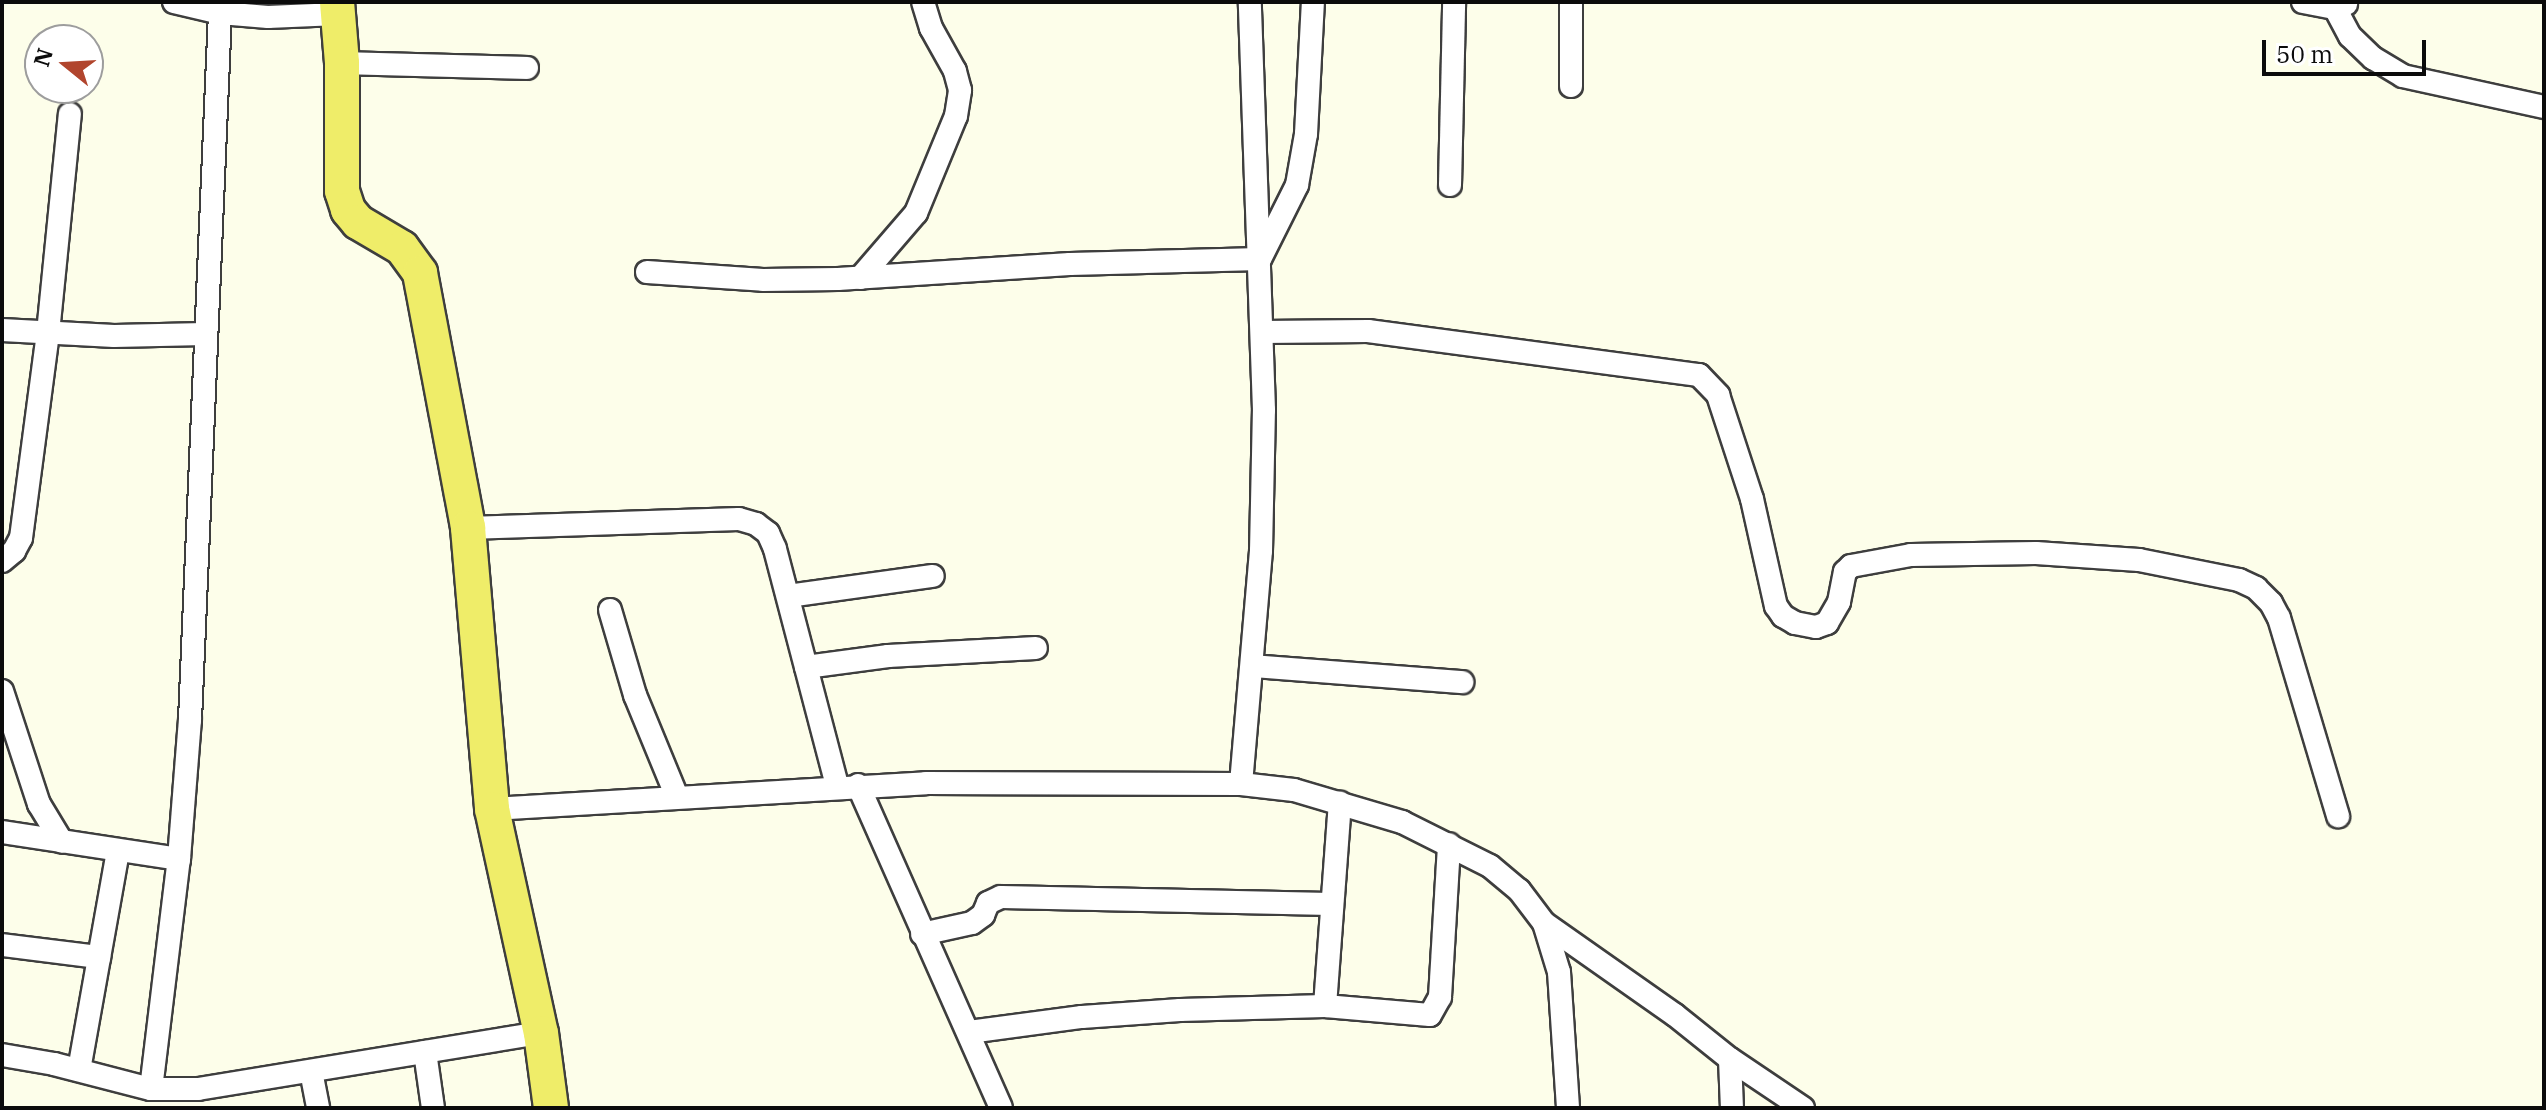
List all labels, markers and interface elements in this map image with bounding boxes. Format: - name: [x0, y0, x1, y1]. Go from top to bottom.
- north arrow: [24, 24, 104, 104]
- scale bar: [2266, 24, 2430, 74]
- text: 50 m: [2276, 38, 2333, 70]
- text: N: [26, 44, 59, 70]

